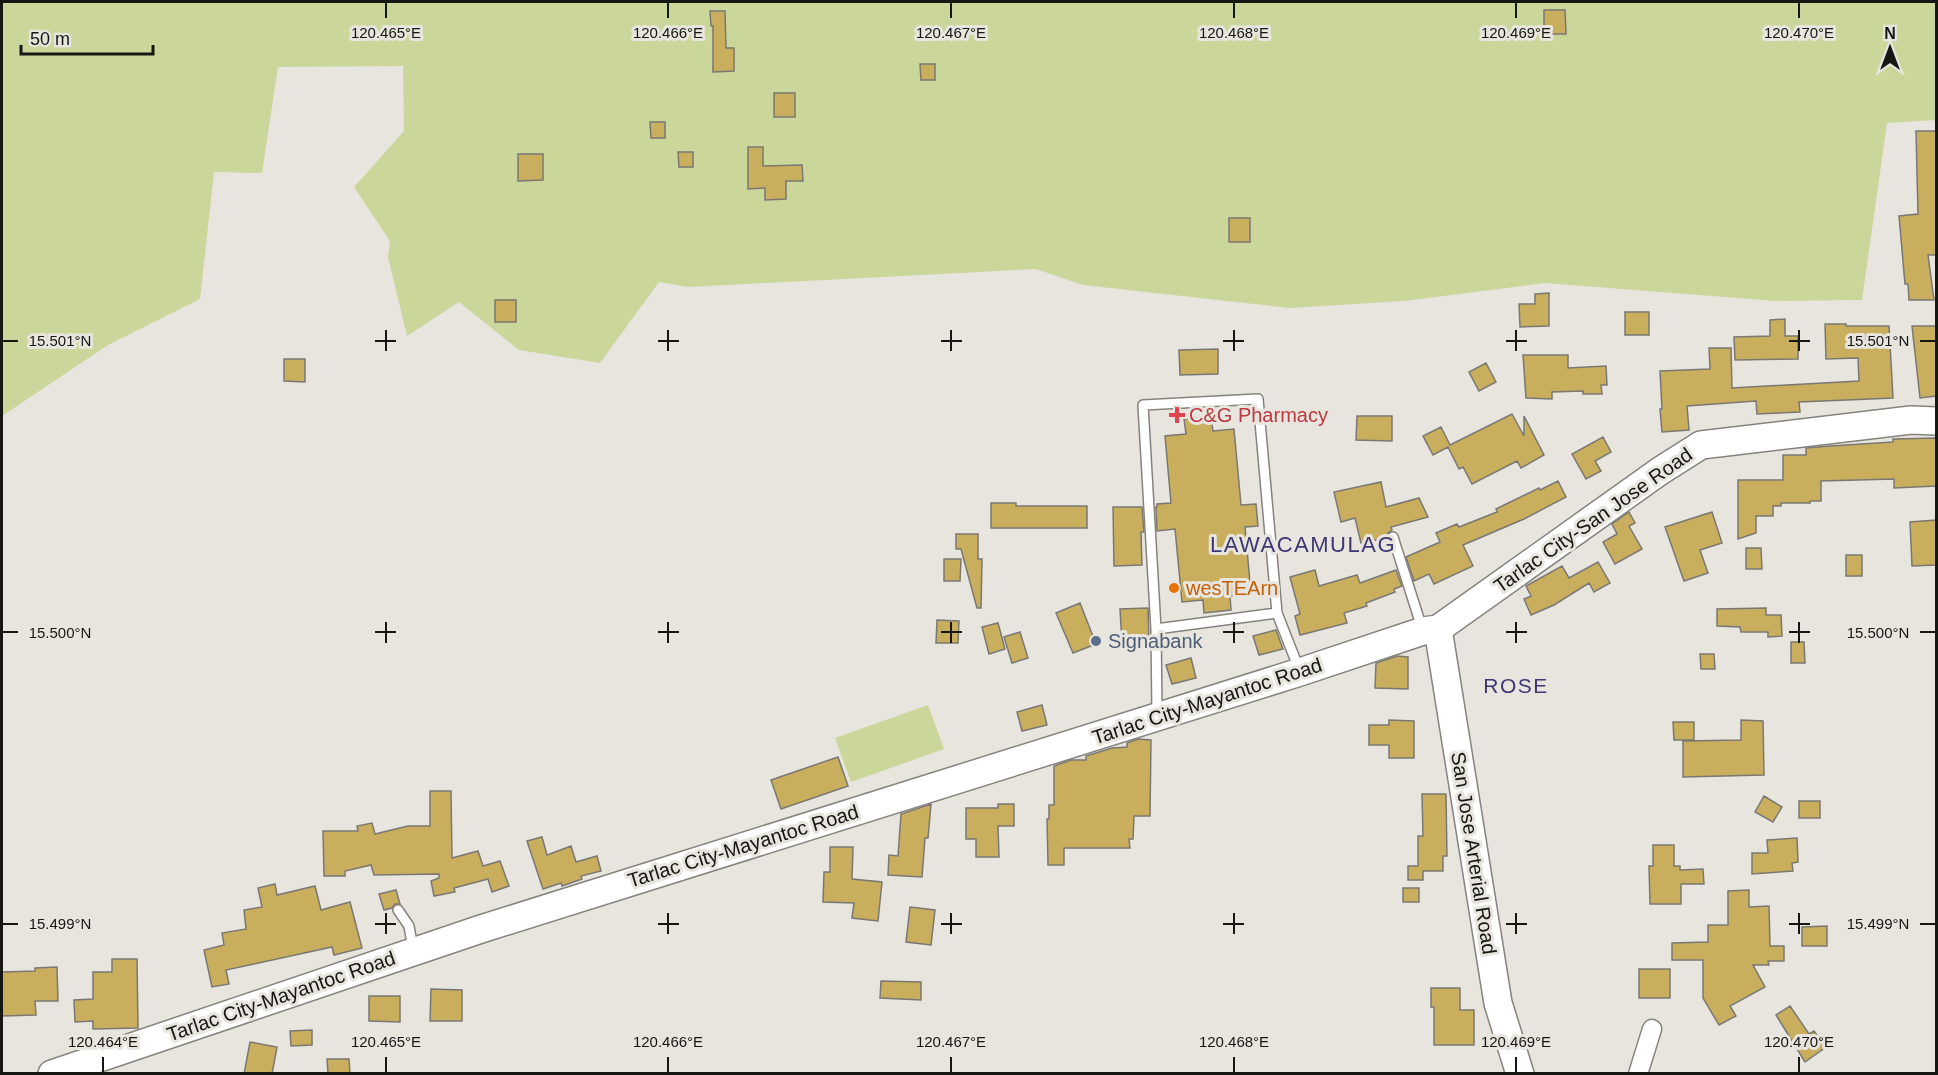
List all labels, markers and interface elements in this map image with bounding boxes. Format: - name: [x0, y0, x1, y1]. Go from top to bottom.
- scale bar: [21, 18, 153, 56]
- north arrow: [1860, 18, 1920, 78]
- text: 120.465°E: [351, 24, 421, 41]
- text: 120.466°E: [633, 24, 703, 41]
- text: 120.467°E: [916, 24, 986, 41]
- text: 120.468°E: [1199, 24, 1269, 41]
- text: 120.469°E: [1481, 24, 1551, 41]
- text: 120.470°E: [1764, 24, 1834, 41]
- text: N: [1884, 25, 1896, 42]
- text: 50 m: [30, 29, 70, 49]
- text: 15.501°N: [29, 332, 91, 349]
- text: 15.501°N: [1847, 332, 1909, 349]
- place label: C&G Pharmacy: [1189, 404, 1328, 426]
- marker: C&G Pharmacy: [1170, 408, 1184, 422]
- street label: Tarlac City-San Jose Road: [1490, 443, 1696, 597]
- district label: LAWACAMULAG: [1210, 532, 1396, 557]
- place label: wesTEArn: [1185, 577, 1278, 599]
- marker: wesTEArn: [1167, 581, 1181, 595]
- text: 15.500°N: [29, 624, 91, 641]
- text: 15.500°N: [1847, 624, 1909, 641]
- place label: Signabank: [1108, 630, 1204, 652]
- marker: Signabank: [1089, 634, 1103, 648]
- street label: Tarlac City-Mayantoc Road: [1089, 653, 1325, 749]
- district label: ROSE: [1483, 674, 1549, 697]
- street label: San Jose Arterial Road: [1447, 750, 1501, 956]
- street label: Tarlac City-Mayantoc Road: [625, 800, 861, 892]
- text: 15.499°N: [29, 915, 91, 932]
- text: 15.499°N: [1847, 915, 1909, 932]
- street label: Tarlac City-Mayantoc Road: [164, 947, 398, 1045]
- text: 120.464°E: [68, 1033, 138, 1050]
- text: 120.465°E: [351, 1033, 421, 1050]
- text: 120.466°E: [633, 1033, 703, 1050]
- text: 120.467°E: [916, 1033, 986, 1050]
- text: 120.468°E: [1199, 1033, 1269, 1050]
- text: 120.469°E: [1481, 1033, 1551, 1050]
- text: 120.470°E: [1764, 1033, 1834, 1050]

